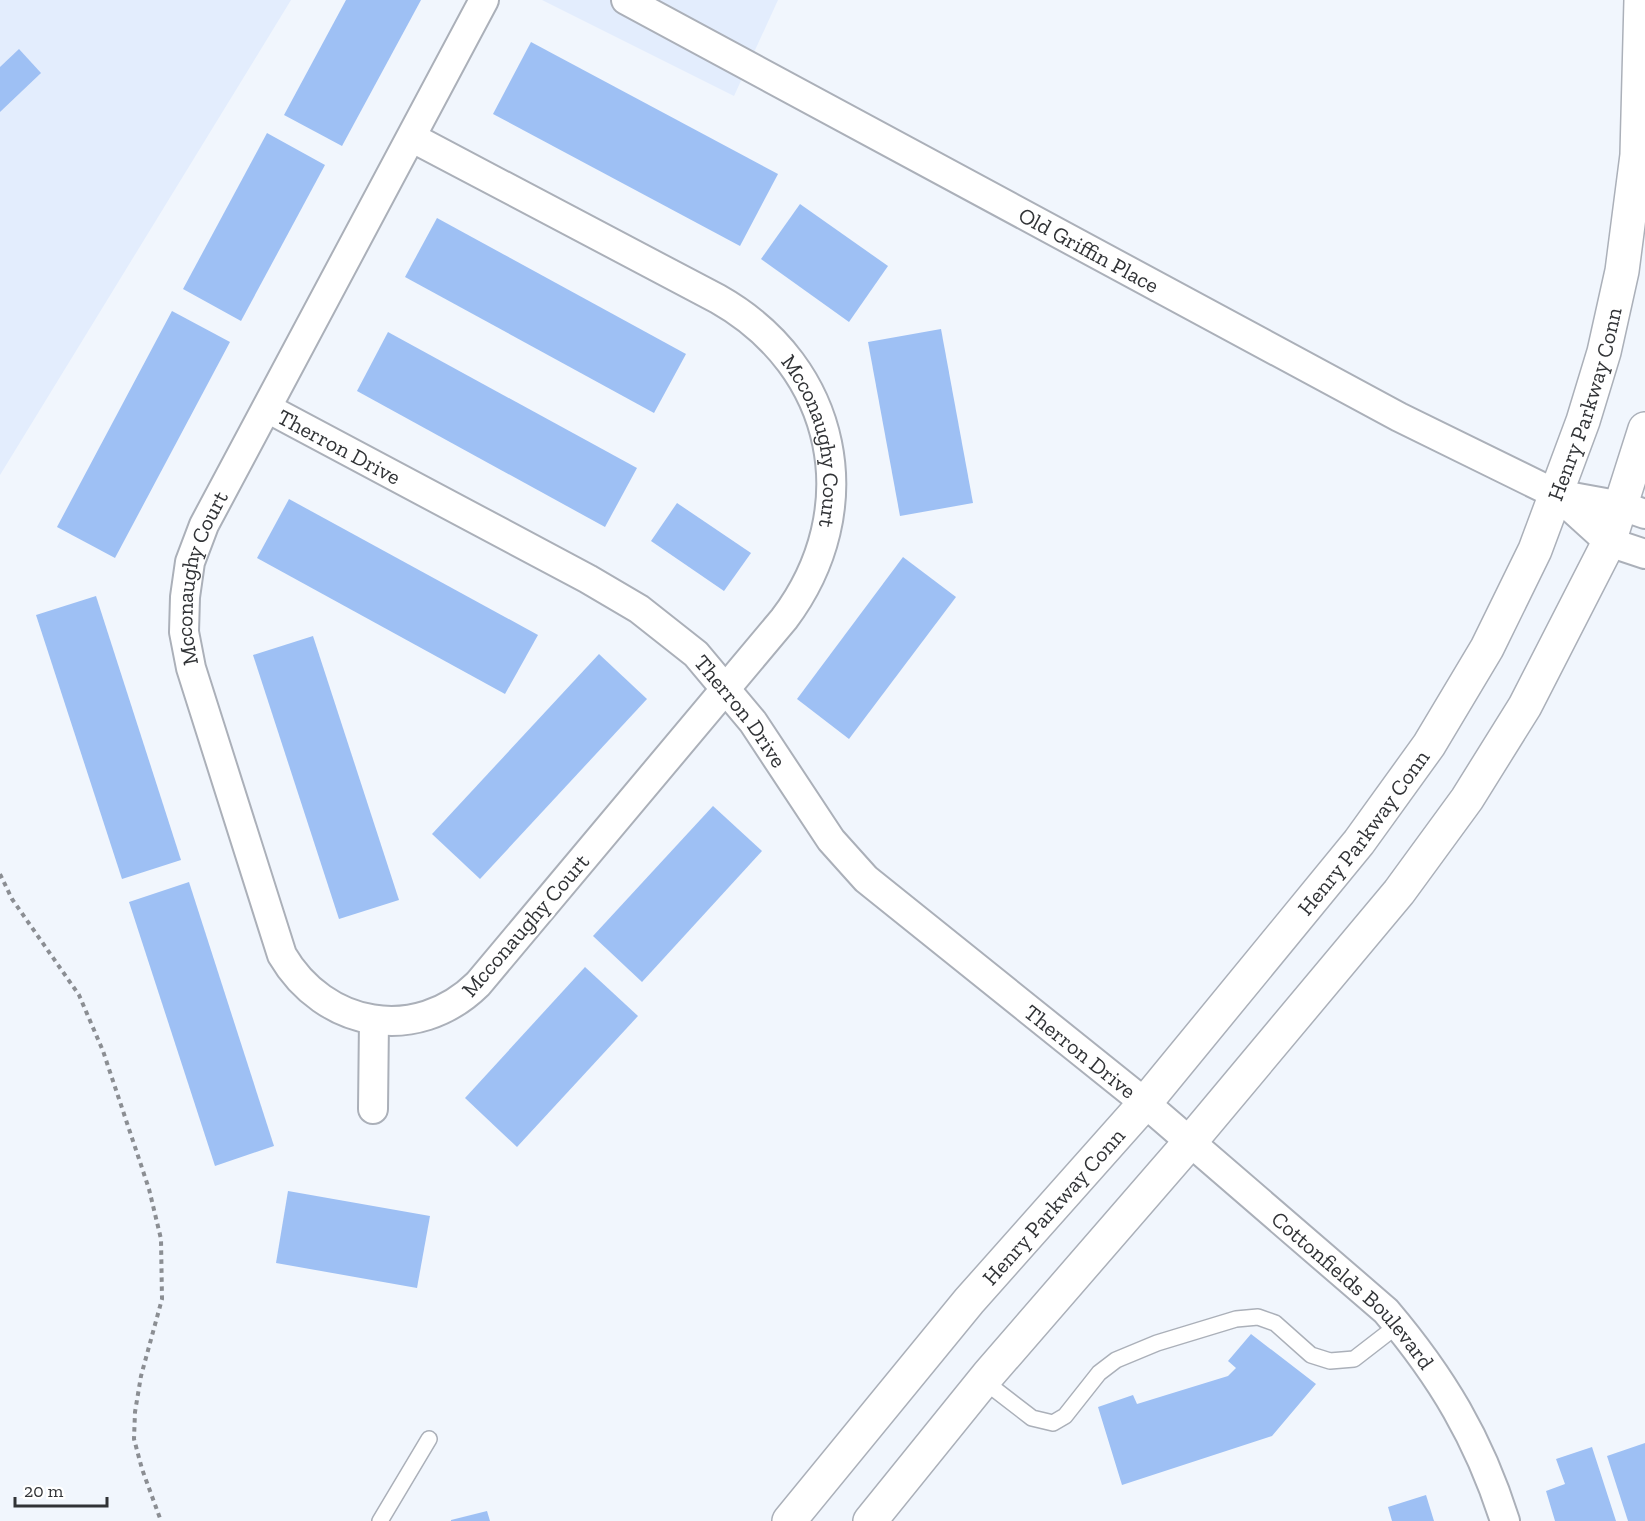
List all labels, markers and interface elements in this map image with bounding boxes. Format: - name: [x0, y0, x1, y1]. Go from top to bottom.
- street label: Old Griffin Place: [1014, 201, 1164, 299]
- street label: Henry Parkway Conn: [1542, 304, 1628, 504]
- street label: Mcconaughy Court: [775, 349, 844, 531]
- street label: Therron Drive: [273, 403, 405, 491]
- street label: Mcconaughy Court: [171, 485, 234, 668]
- street label: Therron Drive: [688, 649, 792, 773]
- street label: Henry Parkway Conn: [1292, 744, 1435, 921]
- street label: Mcconaughy Court: [456, 848, 595, 1002]
- street label: Therron Drive: [1019, 999, 1141, 1104]
- street label: Henry Parkway Conn: [977, 1122, 1131, 1291]
- street label: Cottonfields Boulevard: [1266, 1205, 1440, 1375]
- scale bar: [15, 1470, 106, 1508]
- text: 20 m: [24, 1480, 64, 1502]

